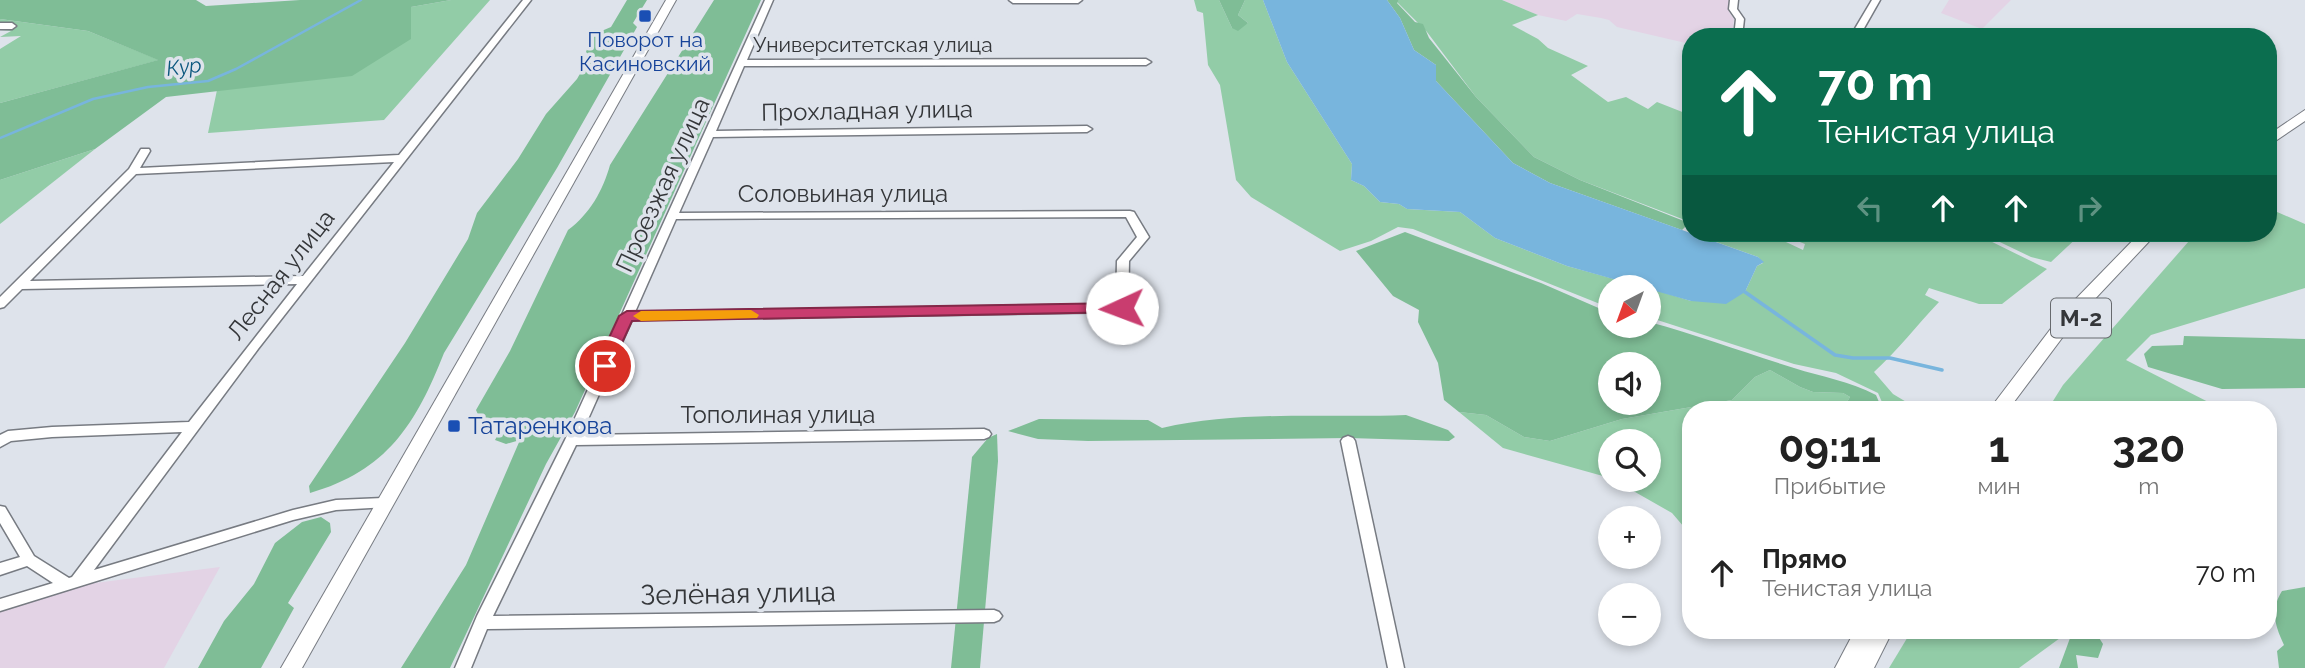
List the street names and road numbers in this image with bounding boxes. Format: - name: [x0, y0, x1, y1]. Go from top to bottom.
- street label: Университетская улица: [753, 32, 993, 57]
- street label: Проезжая улица: [609, 93, 716, 277]
- street label: Прохладная улица: [761, 94, 973, 127]
- street label: Соловьиная улица: [738, 179, 948, 208]
- street label: Лесная улица: [221, 204, 341, 346]
- road number: М-2: [2051, 298, 2111, 338]
- street label: Тополиная улица: [681, 400, 875, 429]
- street label: Зелёная улица: [640, 575, 836, 612]

